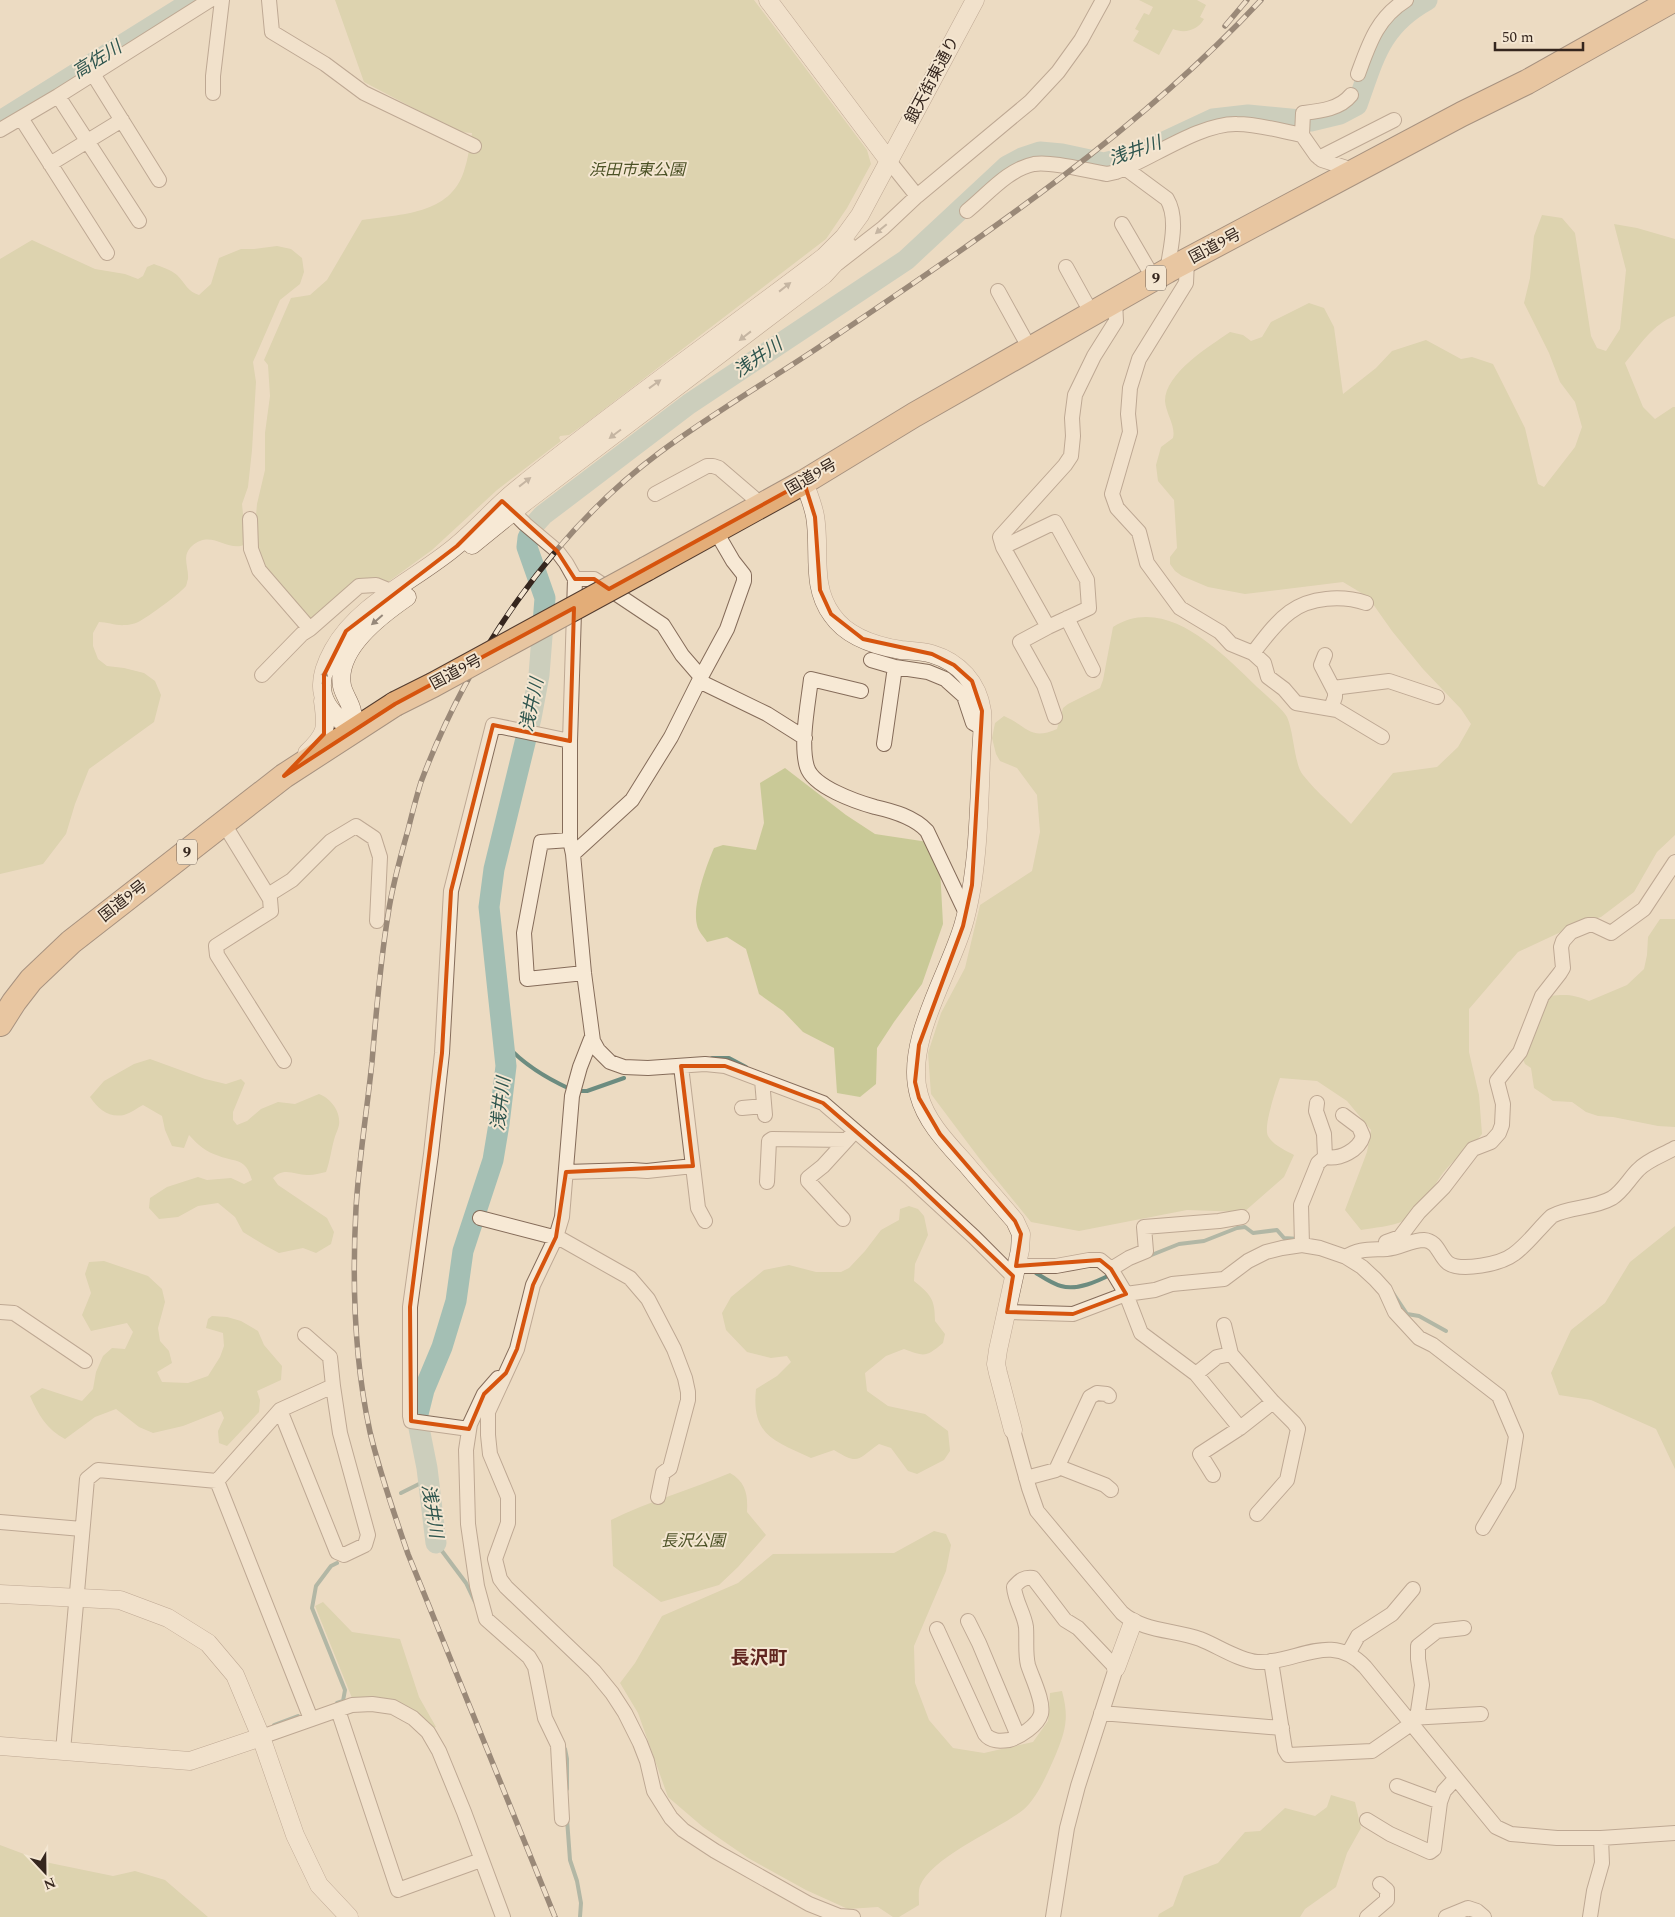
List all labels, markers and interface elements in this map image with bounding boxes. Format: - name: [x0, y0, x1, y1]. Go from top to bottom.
- scale bar: [1495, 20, 1582, 52]
- text: 50 m: [1502, 26, 1534, 49]
- street label: 銀天街東通り: [899, 32, 965, 128]
- water label: 高佐川: [67, 33, 129, 86]
- water label: 浅井川: [1105, 129, 1167, 173]
- park label: 浜田市東公園: [589, 158, 687, 182]
- street label: 国道9号: [1185, 222, 1245, 270]
- one-way arrow: [875, 224, 888, 235]
- road number: 9: [1146, 266, 1166, 290]
- one-way arrow: [778, 281, 791, 292]
- water label: 浅井川: [728, 331, 790, 384]
- one-way arrow: [738, 331, 752, 341]
- one-way arrow: [648, 379, 662, 389]
- one-way arrow: [609, 429, 622, 440]
- street label: 国道9号: [781, 453, 841, 501]
- one-way arrow: [519, 477, 532, 488]
- one-way arrow: [370, 615, 383, 626]
- street label: 国道9号: [426, 648, 486, 696]
- one-way arrow: [320, 669, 328, 684]
- water label: 浅井川: [513, 674, 551, 734]
- road number: 9: [177, 840, 197, 864]
- street label: 国道9号: [94, 874, 152, 928]
- water label: 浅井川: [484, 1074, 518, 1132]
- water label: 浅井川: [414, 1482, 450, 1542]
- park label: 長沢公園: [661, 1529, 727, 1553]
- district label: 長沢町: [730, 1644, 788, 1673]
- north arrow: [20, 1847, 70, 1897]
- text: N: [40, 1872, 59, 1895]

